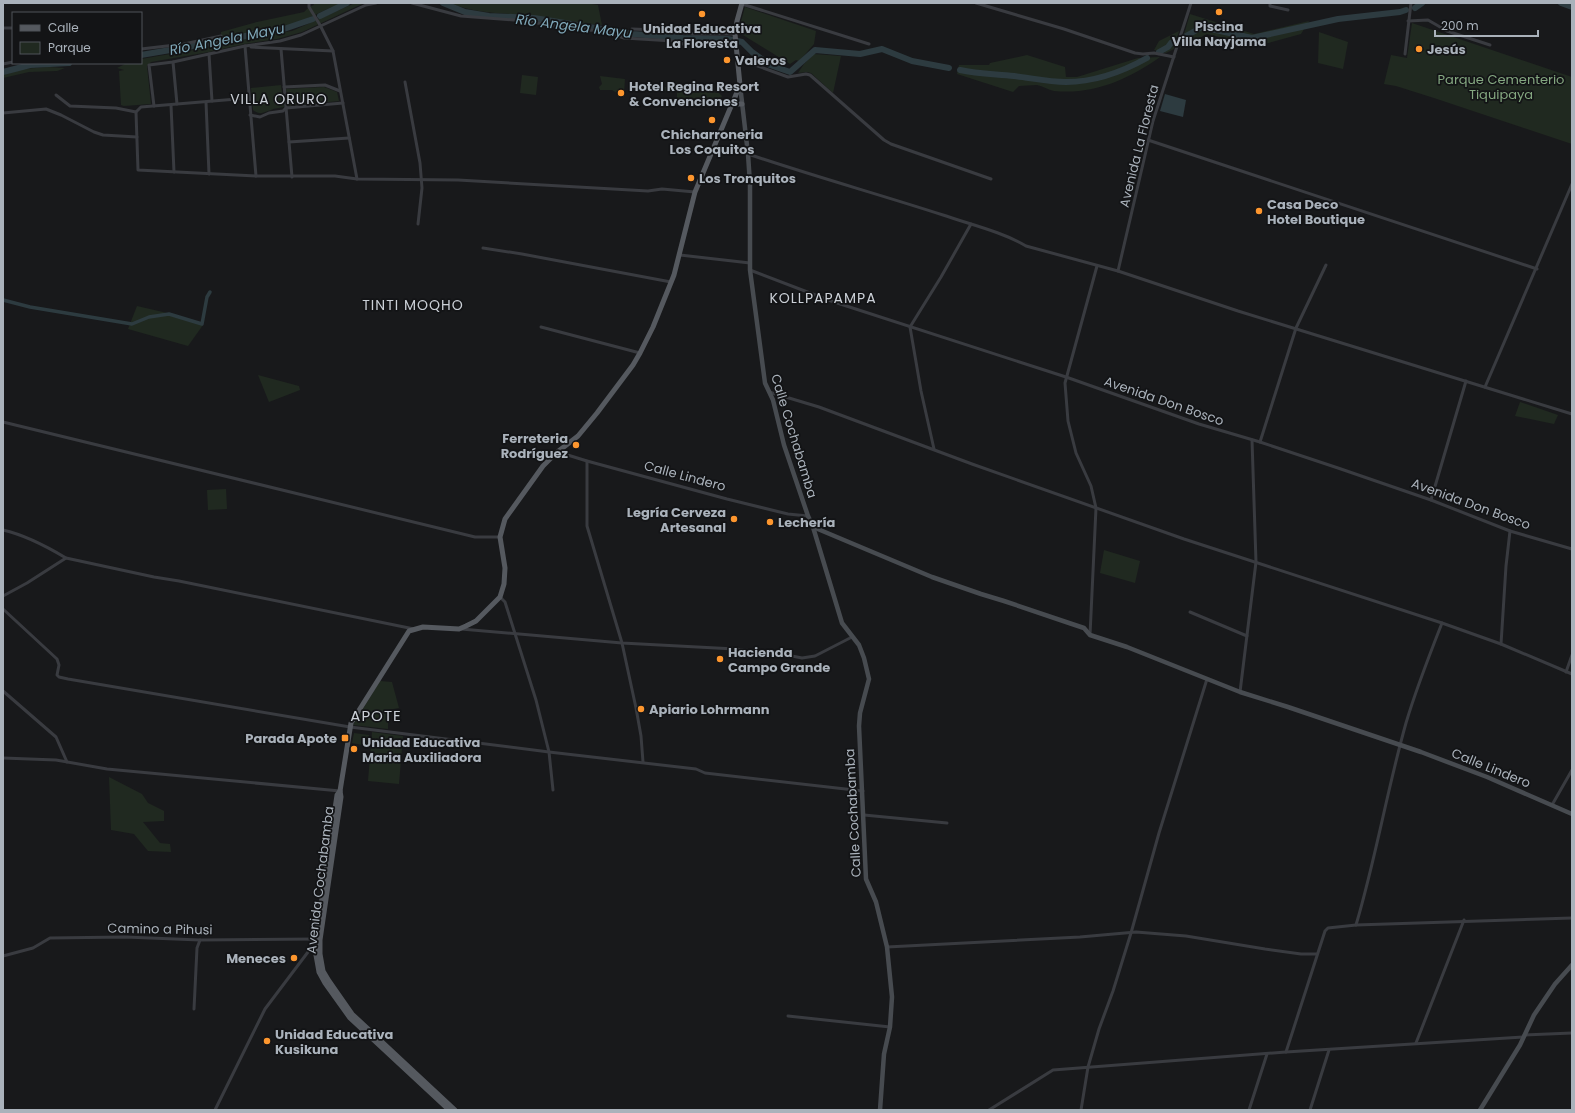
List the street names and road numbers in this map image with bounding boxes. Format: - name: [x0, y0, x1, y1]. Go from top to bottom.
- street label: Avenida La Floresta: [1115, 83, 1163, 209]
- street label: Calle Cochabamba: [766, 372, 822, 500]
- street label: Avenida Don Bosco: [1102, 372, 1226, 430]
- street label: Calle Lindero: [642, 456, 728, 496]
- street label: Avenida Don Bosco: [1409, 474, 1533, 534]
- street label: Calle Lindero: [1449, 743, 1533, 793]
- street label: Calle Cochabamba: [840, 748, 866, 878]
- street label: Avenida Cochabamba: [302, 805, 338, 955]
- street label: Camino a Pihusi: [107, 919, 213, 939]

